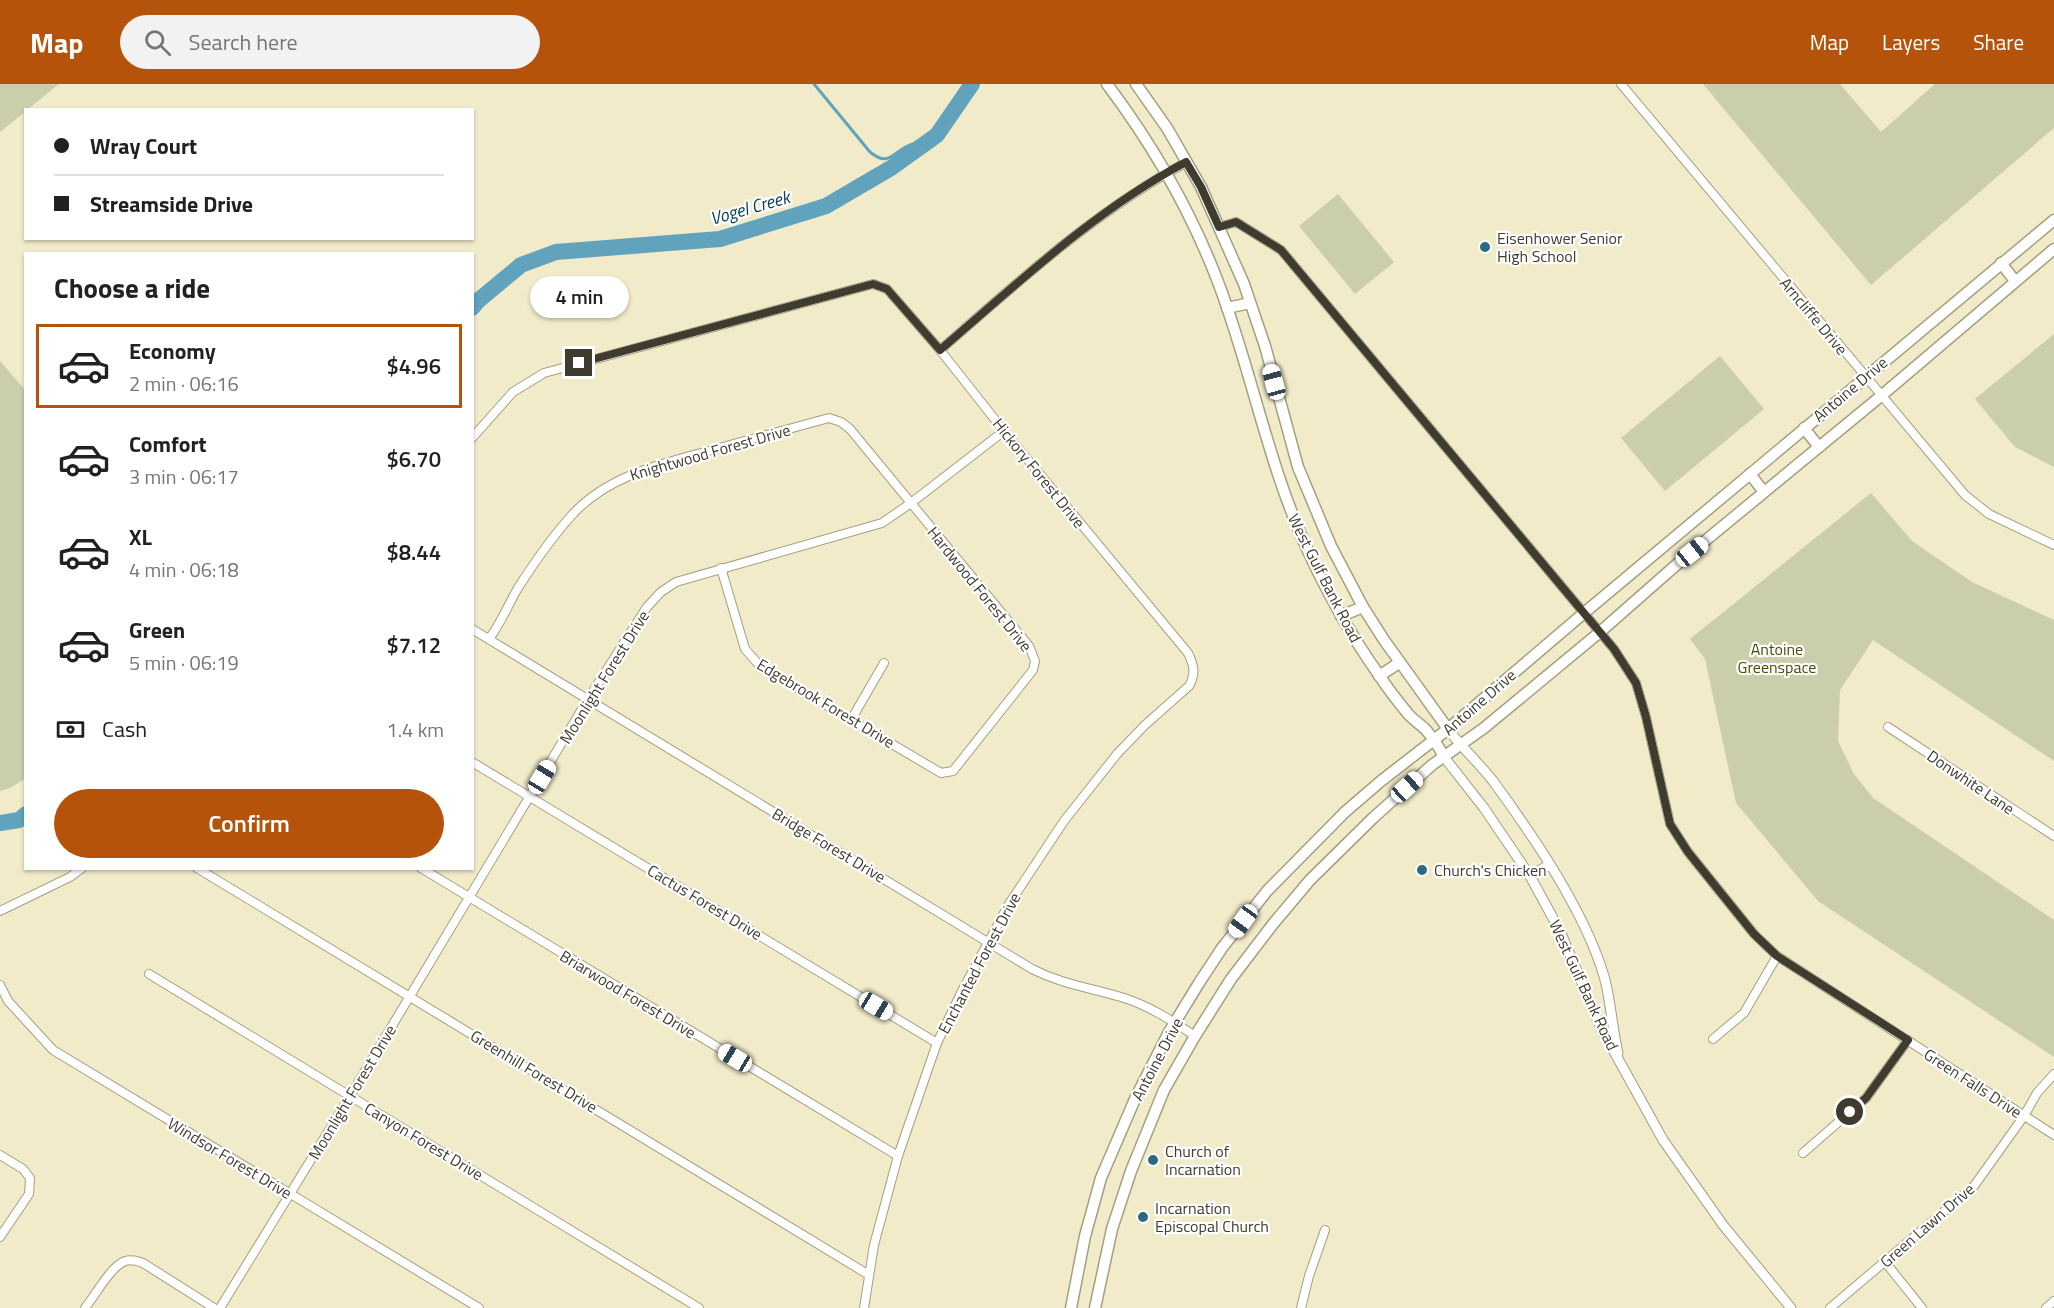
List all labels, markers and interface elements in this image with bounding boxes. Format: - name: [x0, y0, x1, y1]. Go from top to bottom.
- search box: [120, 15, 540, 69]
- text: Map: [30, 21, 84, 64]
- text: Search here: [189, 25, 298, 59]
- icon: search: [141, 26, 174, 59]
- text: Map: [1810, 26, 1849, 58]
- text: Layers: [1882, 26, 1940, 58]
- text: Share: [1973, 26, 2024, 58]
- text: Wray Court: [90, 129, 197, 163]
- water label: Vogel Creek: [707, 183, 795, 232]
- text: Streamside Drive: [90, 187, 253, 221]
- place label: Eisenhower Senior High School: [1497, 226, 1623, 268]
- marker: Eisenhower Senior High School: [1478, 240, 1492, 254]
- text: Choose a ride: [54, 267, 210, 308]
- street label: Arncliffe Drive: [1774, 272, 1854, 360]
- callout: 4 min: [530, 276, 628, 318]
- text: 4 min: [555, 281, 604, 312]
- text: Economy: [129, 334, 216, 368]
- icon: car: [57, 339, 111, 393]
- text: $4.96: [386, 349, 441, 383]
- route end: [565, 349, 592, 376]
- street label: Antoine Drive: [1807, 351, 1893, 427]
- car: [1261, 362, 1287, 402]
- text: 2 min · 06:16: [129, 368, 239, 399]
- street label: Hickory Forest Drive: [987, 413, 1091, 533]
- street label: Knightwood Forest Drive: [627, 418, 793, 486]
- text: Comfort: [129, 427, 207, 461]
- icon: car: [57, 432, 111, 486]
- text: $6.70: [386, 442, 441, 476]
- text: 3 min · 06:17: [129, 461, 239, 492]
- street label: West Gulf Bank Road: [1282, 509, 1368, 647]
- text: XL: [129, 520, 152, 554]
- street label: Hardwood Forest Drive: [922, 521, 1038, 657]
- icon: car: [57, 525, 111, 579]
- car: [1672, 534, 1712, 570]
- text: $8.44: [386, 535, 441, 569]
- text: 4 min · 06:18: [129, 554, 239, 585]
- street label: Moonlight Forest Drive: [553, 606, 655, 748]
- text: Green: [129, 613, 185, 647]
- icon: car: [57, 618, 111, 672]
- text: $7.12: [386, 628, 441, 662]
- park label: Antoine Greenspace: [1738, 637, 1816, 679]
- text: 5 min · 06:19: [129, 647, 239, 678]
- street label: Edgebrook Forest Drive: [753, 652, 899, 754]
- street label: Antoine Drive: [1437, 663, 1521, 741]
- text: Cash: [102, 712, 147, 746]
- icon: cash: [54, 713, 87, 746]
- text: 1.4 km: [387, 714, 444, 745]
- street label: Donwhite Lane: [1922, 744, 2020, 820]
- car: [525, 757, 559, 797]
- car: [1388, 768, 1426, 806]
- button: Confirm: [54, 789, 444, 858]
- street label: Bridge Forest Drive: [768, 802, 890, 888]
- street label: Cactus Forest Drive: [643, 858, 767, 946]
- place label: Church's Chicken: [1434, 858, 1547, 882]
- marker: Church's Chicken: [1415, 863, 1429, 877]
- street label: Enchanted Forest Drive: [932, 888, 1026, 1038]
- car: [1225, 901, 1261, 941]
- street label: West Gulf Bank Road: [1543, 916, 1625, 1054]
- street label: Briarwood Forest Drive: [555, 944, 701, 1044]
- car: [856, 989, 896, 1023]
- street label: Antoine Drive: [1125, 1013, 1189, 1105]
- street label: Moonlight Forest Drive: [302, 1020, 402, 1164]
- street label: Greenhill Forest Drive: [466, 1023, 602, 1119]
- car: [715, 1041, 755, 1075]
- street label: Green Falls Drive: [1919, 1042, 2027, 1124]
- street label: Canyon Forest Drive: [360, 1096, 488, 1186]
- route start: [1836, 1098, 1863, 1125]
- street label: Windsor Forest Drive: [163, 1111, 297, 1205]
- place label: Church of Incarnation: [1165, 1139, 1241, 1181]
- marker: Church of Incarnation: [1146, 1153, 1160, 1167]
- street label: Green Lawn Drive: [1874, 1177, 1980, 1273]
- place label: Incarnation Episcopal Church: [1155, 1196, 1269, 1238]
- marker: Incarnation Episcopal Church: [1136, 1210, 1150, 1224]

